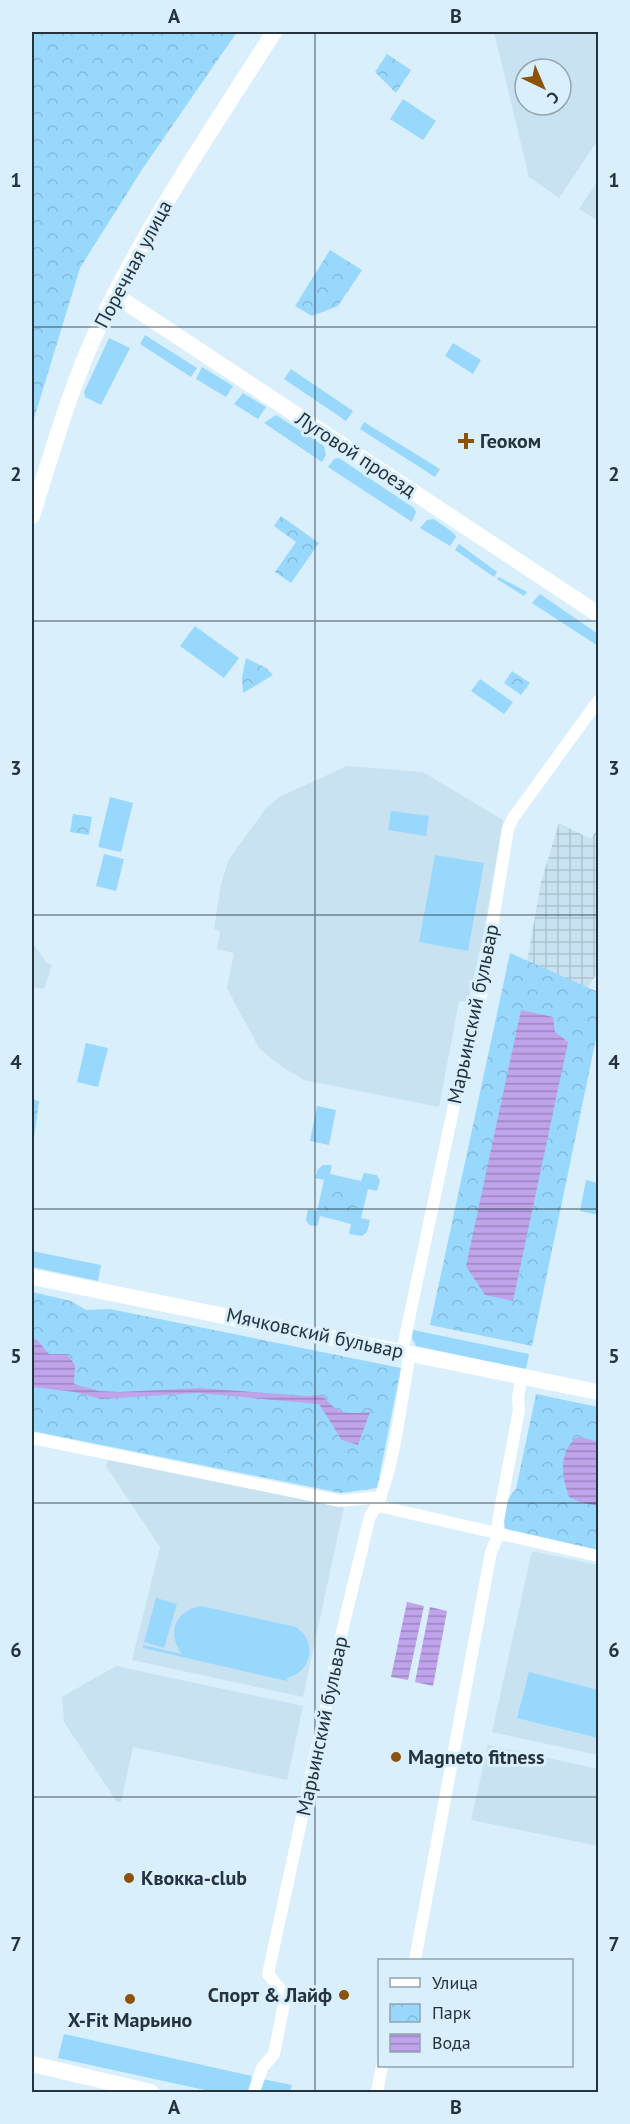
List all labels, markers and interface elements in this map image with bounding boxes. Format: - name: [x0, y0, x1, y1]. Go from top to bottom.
- text: A: [168, 3, 181, 29]
- text: B: [450, 3, 462, 29]
- north arrow: [513, 57, 573, 117]
- text: С: [543, 87, 564, 108]
- text: 1: [10, 167, 22, 193]
- text: 1: [608, 167, 620, 193]
- street label: Поречная улица: [88, 196, 178, 332]
- street label: Луговой проезд: [290, 405, 421, 503]
- place label: Геоком: [480, 428, 541, 454]
- marker: Геоком: [457, 432, 475, 450]
- text: 2: [10, 461, 22, 487]
- text: 2: [608, 461, 620, 487]
- text: 3: [10, 755, 22, 781]
- text: 3: [608, 755, 620, 781]
- street label: Марьинский бульвар: [441, 922, 505, 1106]
- text: 4: [10, 1049, 22, 1075]
- text: 4: [608, 1049, 620, 1075]
- street label: Мячковский бульвар: [224, 1302, 406, 1364]
- text: 5: [10, 1343, 22, 1369]
- text: 5: [608, 1343, 620, 1369]
- street label: Марьинский бульвар: [290, 1634, 354, 1818]
- text: 6: [10, 1637, 22, 1663]
- text: 6: [608, 1637, 620, 1663]
- place label: Magneto fitness: [408, 1744, 544, 1770]
- marker: Magneto fitness: [389, 1750, 403, 1764]
- place label: Квокка-club: [141, 1865, 247, 1891]
- marker: Квокка-club: [122, 1871, 136, 1885]
- text: 7: [10, 1931, 22, 1957]
- text: 7: [608, 1931, 620, 1957]
- legend: [378, 1959, 573, 2067]
- text: Улица: [432, 1971, 478, 1994]
- place label: Спорт & Лайф: [208, 1982, 332, 2008]
- marker: Спорт & Лайф: [337, 1988, 351, 2002]
- marker: X-Fit Марьино: [123, 1992, 137, 2006]
- text: Парк: [432, 2001, 472, 2024]
- place label: X-Fit Марьино: [68, 2007, 193, 2033]
- text: Вода: [432, 2031, 471, 2054]
- text: A: [168, 2094, 181, 2120]
- text: B: [450, 2094, 462, 2120]

